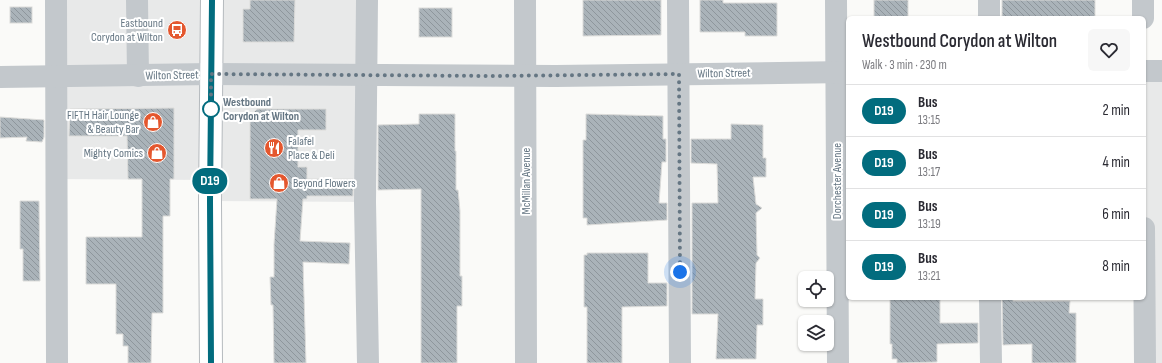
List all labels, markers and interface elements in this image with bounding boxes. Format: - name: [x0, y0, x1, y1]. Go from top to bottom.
- place label: Eastbound Corydon at Wilton: [91, 16, 163, 45]
- bus stop icon: Eastbound Corydon at Wilton: [166, 19, 188, 41]
- button: heart: [1088, 29, 1130, 71]
- text: Westbound Corydon at Wilton: [862, 30, 1057, 53]
- text: Walk · 3 min · 230 m: [862, 57, 947, 73]
- street label: Wilton Street: [697, 66, 751, 81]
- street label: Wilton Street: [145, 68, 199, 83]
- text: Bus: [918, 93, 937, 112]
- place label: Westbound Corydon at Wilton: [223, 95, 299, 124]
- marker: Westbound Corydon at Wilton: [202, 100, 220, 118]
- text: 2 min: [1103, 101, 1130, 120]
- text: D19: [874, 102, 894, 119]
- place label: FIFTH Hair Lounge & Beauty Bar: [67, 108, 140, 137]
- shop icon: FIFTH Hair Lounge & Beauty Bar: [142, 111, 164, 133]
- text: 13:15: [918, 112, 940, 128]
- place label: Falafel Place & Deli: [288, 134, 335, 163]
- restaurant icon: Falafel Place & Deli: [263, 137, 285, 159]
- shop icon: Mighty Comics: [146, 142, 168, 164]
- street label: Dorchester Avenue: [830, 143, 845, 219]
- text: Bus: [918, 145, 937, 164]
- place label: Mighty Comics: [84, 146, 143, 161]
- street label: McMillan Avenue: [519, 147, 534, 214]
- text: 4 min: [1103, 153, 1130, 172]
- text: D19: [874, 154, 894, 171]
- text: 13:17: [918, 164, 940, 180]
- line badge: D19: [187, 168, 233, 194]
- text: D19: [200, 172, 220, 189]
- shop icon: Beyond Flowers: [268, 172, 290, 194]
- place label: Beyond Flowers: [293, 176, 355, 191]
- text: Bus: [918, 197, 937, 216]
- text: 6 min: [1102, 205, 1130, 224]
- text: D19: [874, 206, 894, 223]
- text: 13:19: [918, 216, 941, 232]
- text: Bus: [918, 249, 937, 268]
- text: 8 min: [1102, 257, 1130, 276]
- text: D19: [874, 258, 894, 275]
- your location: [670, 262, 690, 282]
- text: 13:21: [918, 268, 940, 284]
- map controls: [798, 271, 834, 351]
- button: locate: [798, 271, 834, 307]
- button: layers: [798, 315, 834, 351]

